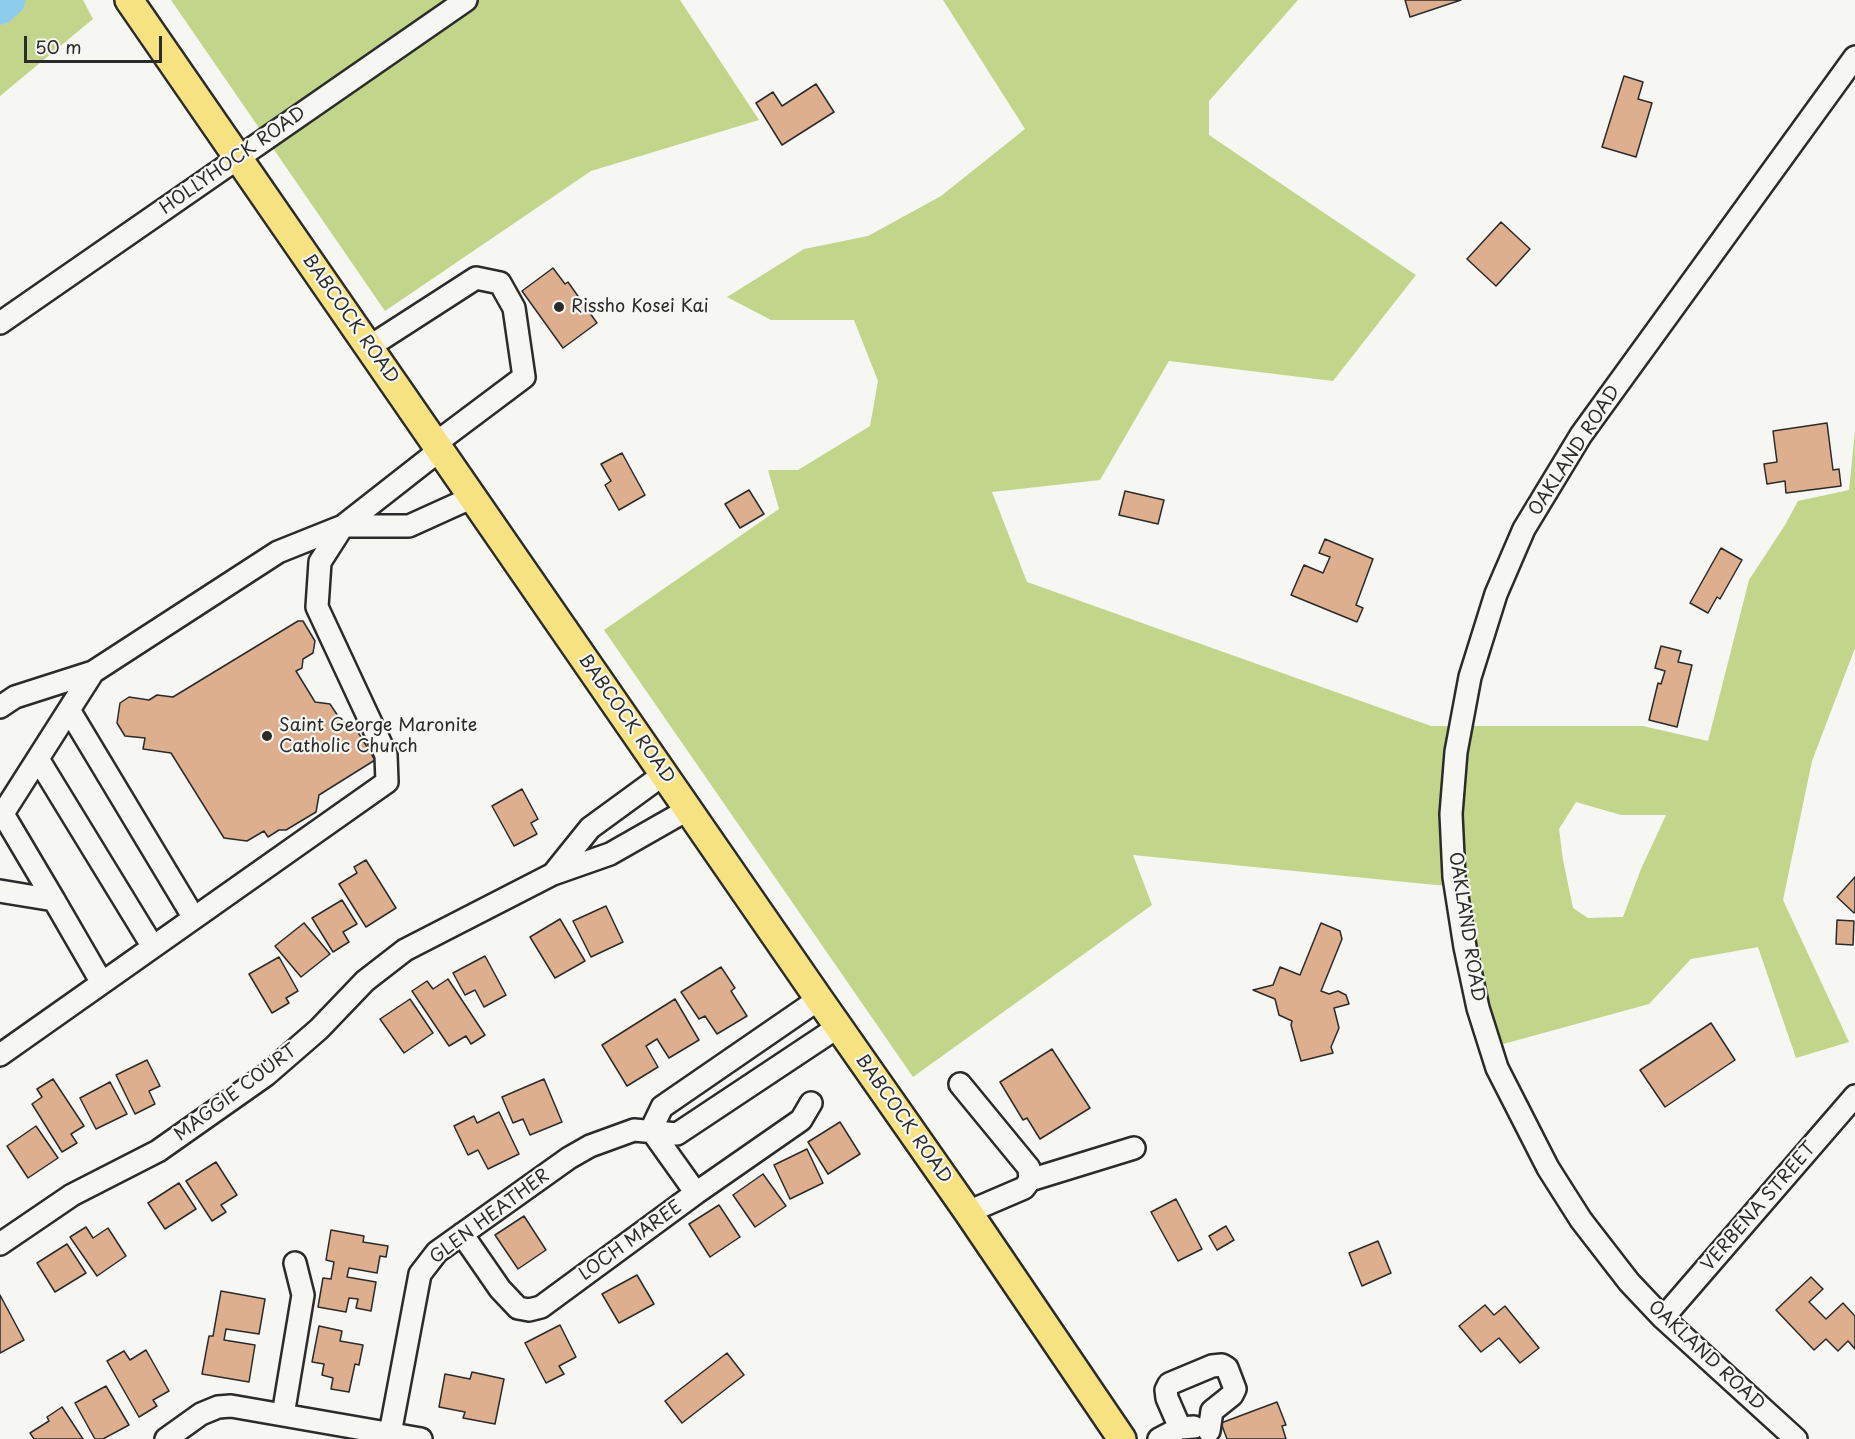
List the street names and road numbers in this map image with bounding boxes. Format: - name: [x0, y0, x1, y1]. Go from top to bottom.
- street label: HOLLYHOCK ROAD: [156, 102, 310, 220]
- street label: BABCOCK ROAD: [297, 250, 403, 388]
- street label: OAKLAND ROAD: [1525, 382, 1625, 520]
- street label: BABCOCK ROAD: [573, 650, 679, 788]
- street label: OAKLAND ROAD: [1444, 851, 1488, 1003]
- street label: MAGGIE COURT: [171, 1040, 301, 1146]
- street label: BABCOCK ROAD: [850, 1050, 956, 1188]
- street label: VERBENA STREET: [1697, 1138, 1821, 1276]
- street label: GLEN HEATHER: [426, 1165, 554, 1269]
- street label: LOCH MAREE: [575, 1196, 687, 1286]
- street label: OAKLAND ROAD: [1643, 1297, 1769, 1415]

